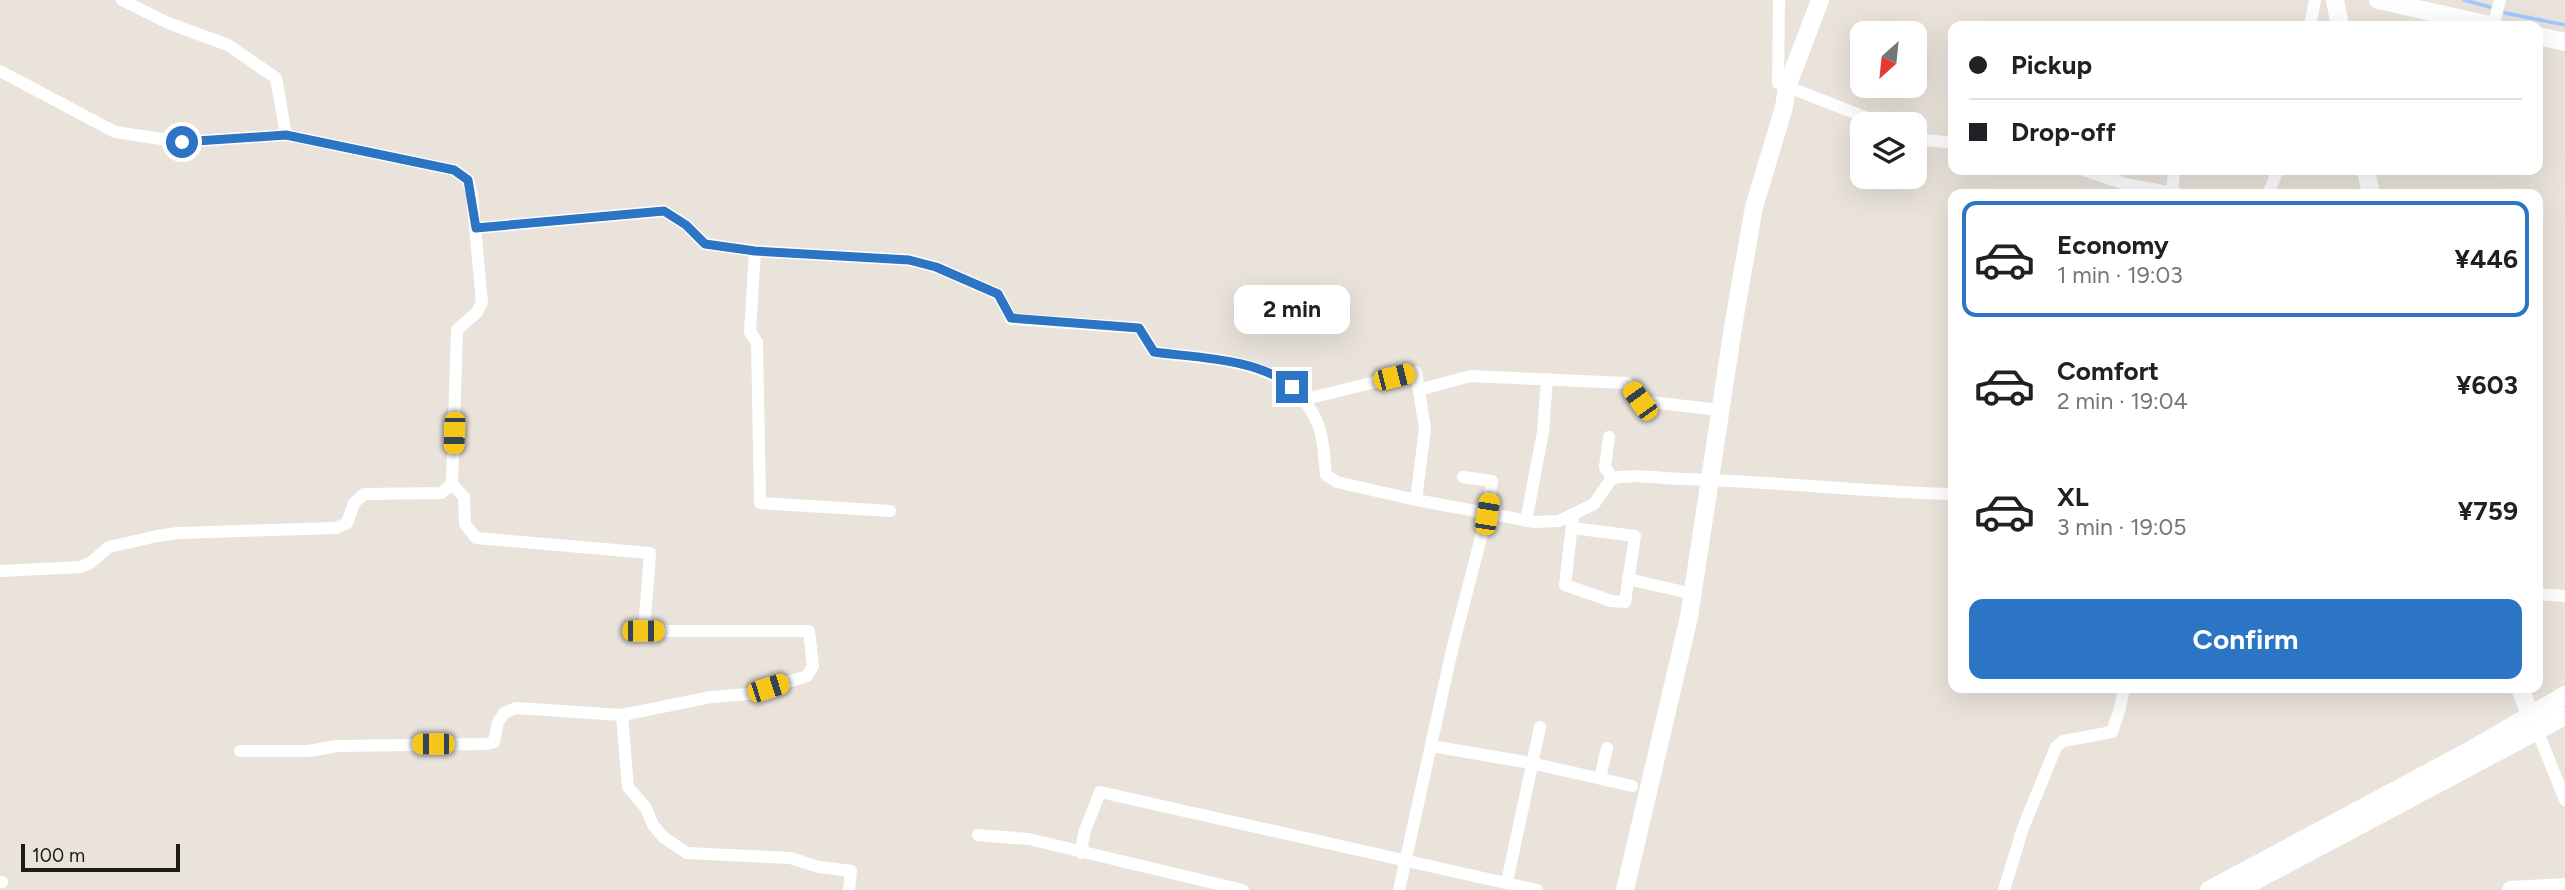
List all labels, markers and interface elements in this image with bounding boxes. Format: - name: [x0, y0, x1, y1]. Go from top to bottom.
- north arrow: [1850, 21, 1927, 98]
- map controls: [1850, 21, 1927, 189]
- text: Pickup: [2011, 49, 2092, 81]
- button: layers: [1850, 112, 1927, 189]
- text: Drop-off: [2011, 116, 2116, 148]
- route start: [166, 126, 198, 158]
- icon: car: [1973, 228, 2036, 291]
- text: Economy: [2057, 229, 2169, 261]
- text: ¥446: [2455, 243, 2518, 275]
- text: 1 min · 19:03: [2057, 261, 2183, 289]
- callout: 2 min: [1234, 286, 1350, 334]
- text: 2 min: [1263, 295, 1321, 323]
- icon: car: [1973, 354, 2036, 417]
- text: Comfort: [2057, 355, 2159, 387]
- car: [1372, 362, 1417, 392]
- text: ¥603: [2456, 369, 2518, 401]
- route end: [1276, 371, 1308, 403]
- car: [1620, 378, 1661, 424]
- text: 2 min · 19:04: [2057, 387, 2188, 415]
- car: [443, 412, 466, 454]
- icon: car: [1973, 480, 2036, 543]
- text: XL: [2057, 481, 2089, 513]
- car: [1474, 492, 1501, 536]
- text: ¥759: [2458, 495, 2518, 527]
- text: 3 min · 19:05: [2057, 513, 2186, 541]
- button: Confirm: [1969, 599, 2522, 679]
- car: [623, 621, 665, 642]
- car: [745, 672, 792, 704]
- car: [413, 734, 455, 755]
- scale bar: [21, 841, 180, 873]
- text: 100 m: [32, 844, 85, 867]

